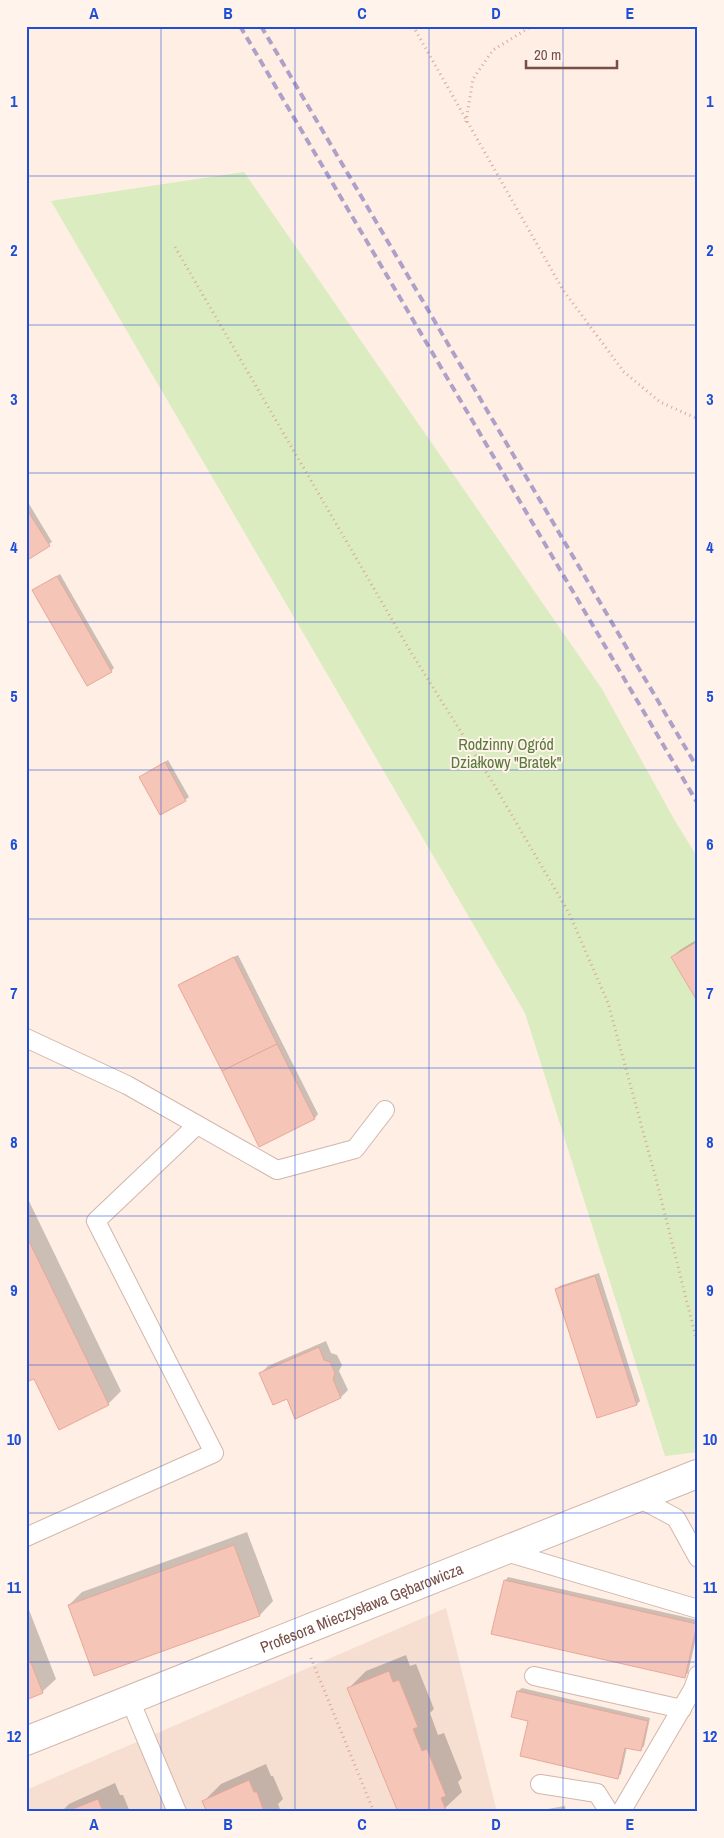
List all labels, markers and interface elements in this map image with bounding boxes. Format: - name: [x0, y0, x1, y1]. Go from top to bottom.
- text: A: [89, 2, 99, 24]
- text: B: [223, 2, 233, 24]
- text: C: [357, 2, 367, 24]
- text: D: [491, 2, 501, 24]
- text: E: [626, 2, 635, 24]
- scale bar: [526, 38, 618, 70]
- text: 20 m: [534, 44, 561, 65]
- text: 1: [10, 90, 18, 112]
- text: 1: [706, 90, 714, 112]
- text: 2: [10, 239, 18, 261]
- text: 2: [706, 239, 714, 261]
- text: 3: [10, 388, 18, 410]
- text: 3: [706, 388, 714, 410]
- text: 4: [10, 536, 18, 558]
- text: 4: [706, 536, 714, 558]
- text: 5: [10, 685, 18, 707]
- text: 5: [706, 685, 714, 707]
- park label: Rodzinny Ogród Działkowy "Bratek": [451, 733, 562, 773]
- text: 6: [10, 833, 18, 855]
- text: 6: [706, 833, 714, 855]
- text: 7: [10, 982, 18, 1004]
- text: 7: [706, 982, 714, 1004]
- text: 8: [10, 1131, 18, 1153]
- text: 8: [706, 1131, 714, 1153]
- text: 9: [10, 1279, 18, 1301]
- text: 9: [706, 1279, 714, 1301]
- text: 10: [7, 1428, 21, 1450]
- text: 10: [703, 1428, 717, 1450]
- street label: Profesora Mieczysława Gębarowicza: [257, 1557, 467, 1658]
- text: 11: [7, 1576, 22, 1598]
- text: 11: [703, 1576, 718, 1598]
- text: 12: [7, 1725, 21, 1747]
- text: 12: [703, 1725, 717, 1747]
- text: A: [89, 1813, 99, 1835]
- text: B: [223, 1813, 233, 1835]
- text: C: [357, 1813, 367, 1835]
- text: D: [491, 1813, 501, 1835]
- text: E: [626, 1813, 635, 1835]

